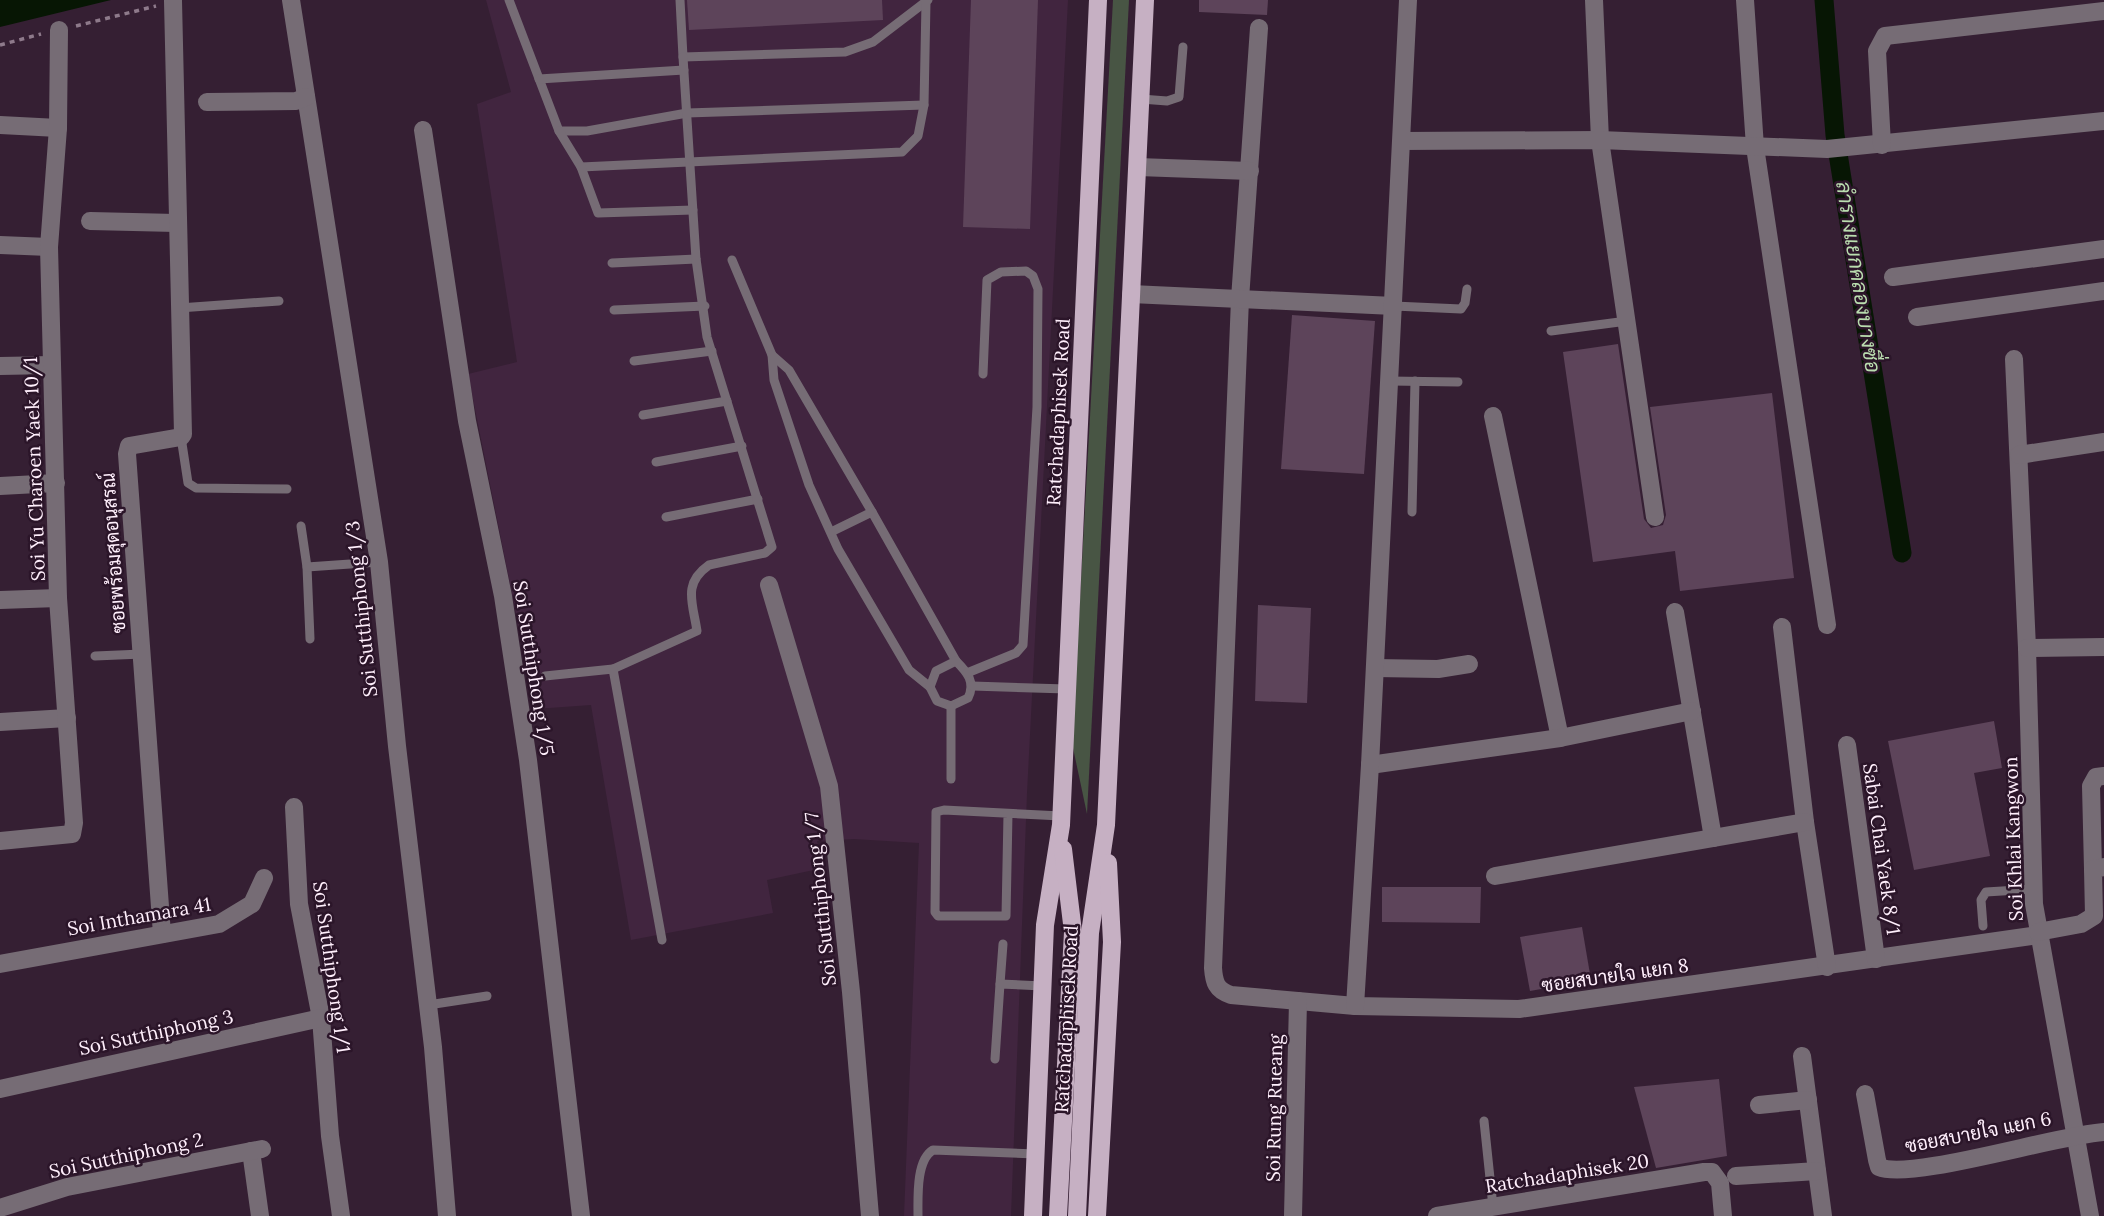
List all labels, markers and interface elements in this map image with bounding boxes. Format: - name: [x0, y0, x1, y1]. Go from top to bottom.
- water label: ลำรางแยกคลองบางซื่อ: [1830, 178, 1893, 375]
- street label: Ratchadaphisek Road: [1041, 318, 1075, 506]
- street label: Soi Yu Charoen Yaek 10/1: [18, 356, 51, 582]
- street label: ซอยพร้อมสุดอนุสรณ์: [95, 472, 132, 634]
- street label: Soi Sutthiphong 1/3: [340, 520, 383, 698]
- street label: Soi Sutthiphong 1/5: [507, 579, 560, 757]
- street label: Soi Khlai Kangwon: [1998, 756, 2028, 922]
- street label: Sabai Chai Yaek 8/1: [1857, 762, 1906, 937]
- street label: Soi Sutthiphong 1/7: [799, 810, 842, 987]
- street label: Soi Sutthiphong 1/1: [307, 880, 356, 1055]
- street label: Soi Inthamara 41: [65, 892, 213, 940]
- street label: Ratchadaphisek Road: [1049, 925, 1083, 1113]
- street label: ซอยสบายใจ แยก 8: [1540, 953, 1690, 997]
- street label: Soi Sutthiphong 3: [77, 1004, 235, 1060]
- street label: Soi Rung Rueang: [1261, 1033, 1287, 1182]
- street label: ซอยสบายใจ แยก 6: [1903, 1106, 2053, 1158]
- street label: Soi Sutthiphong 2: [47, 1127, 205, 1183]
- street label: Ratchadaphisek 20: [1483, 1148, 1651, 1198]

